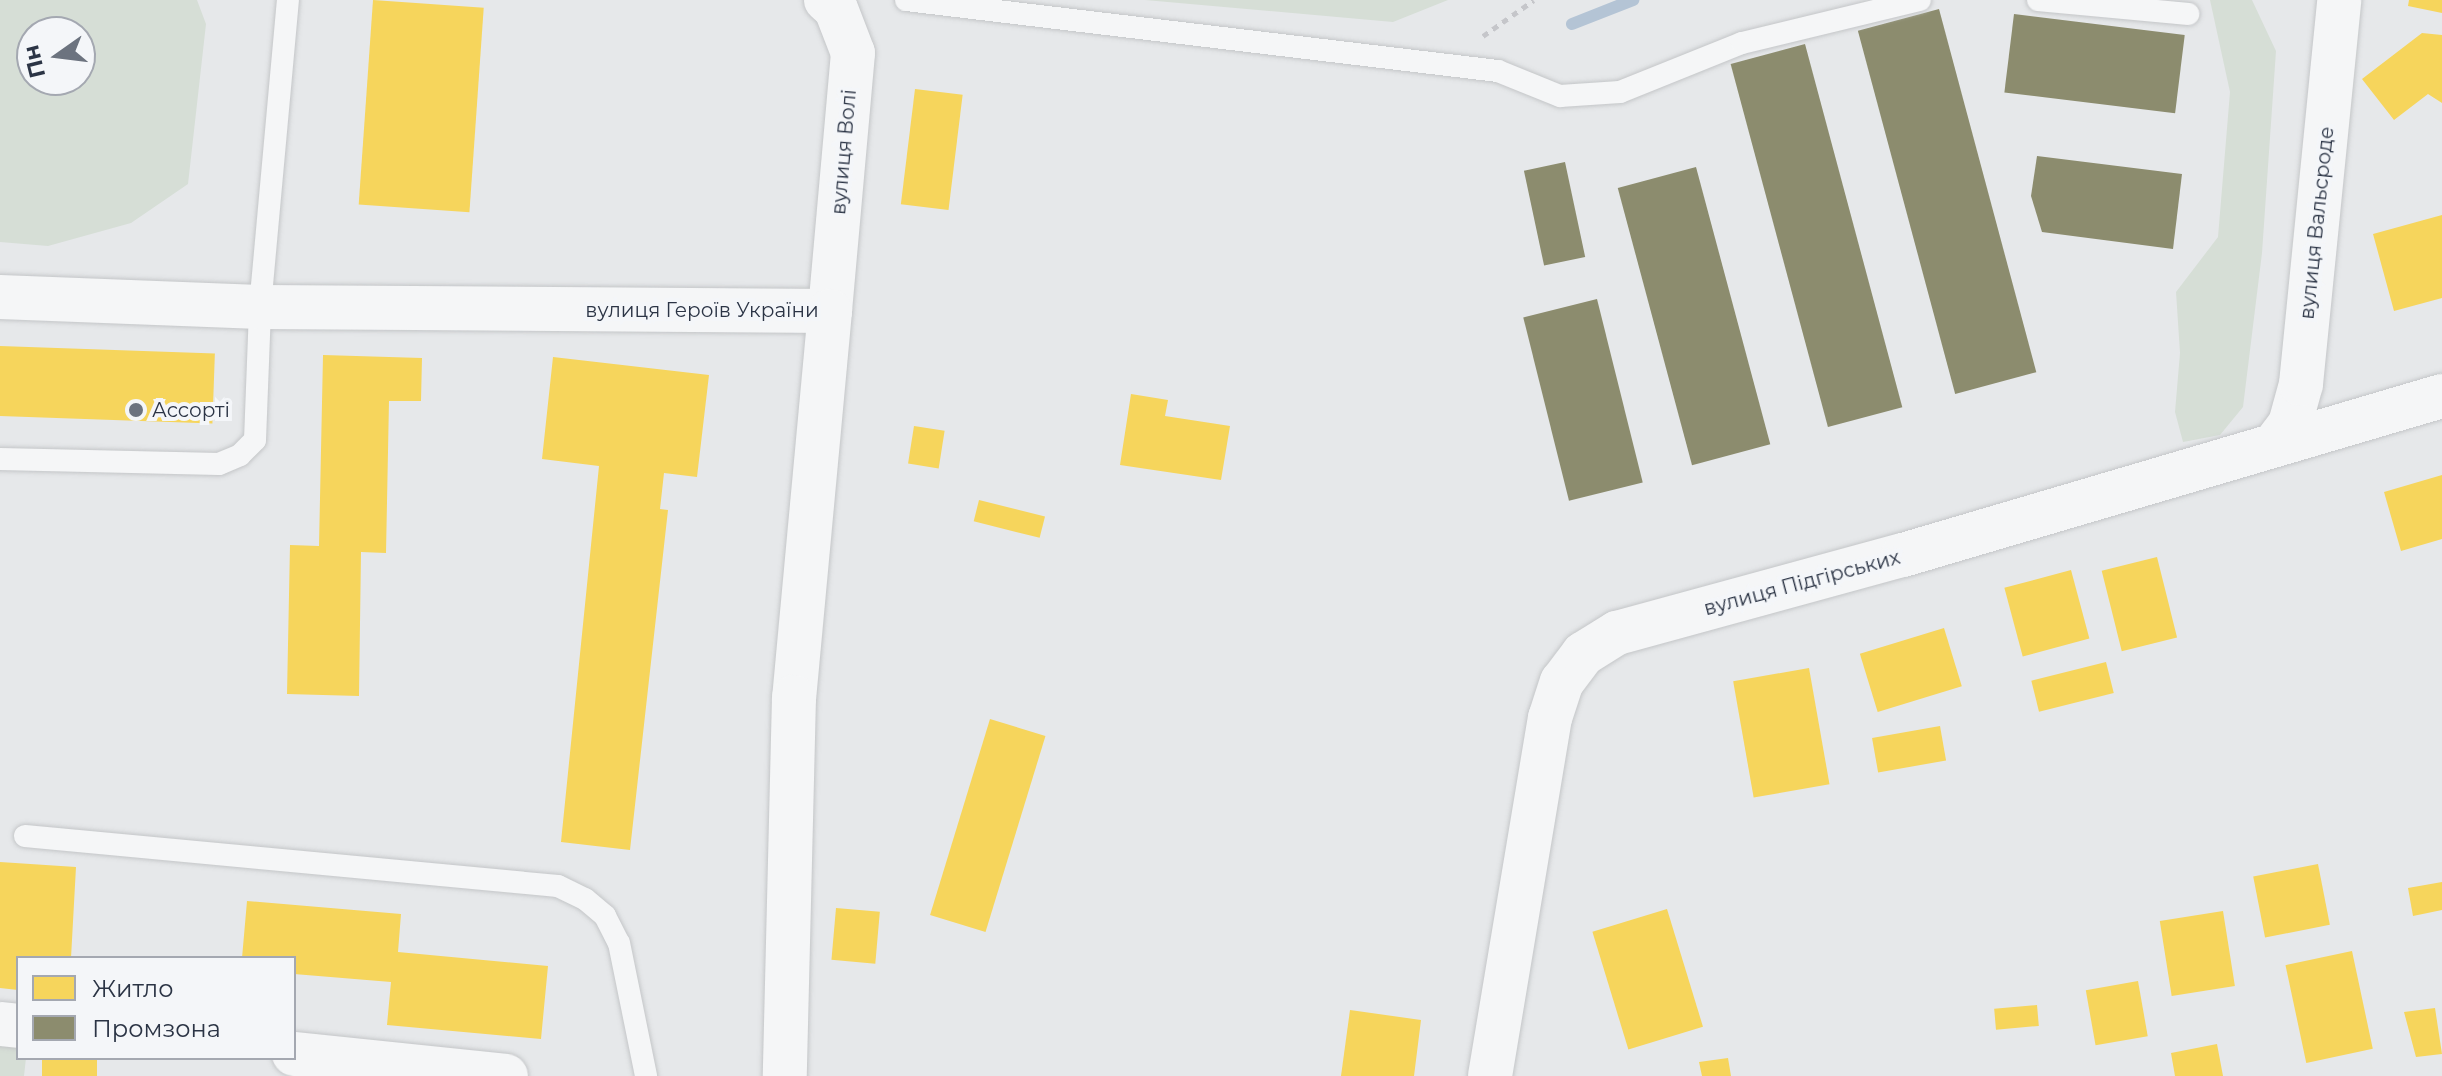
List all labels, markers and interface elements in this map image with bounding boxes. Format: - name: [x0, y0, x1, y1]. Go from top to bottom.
- north arrow: [16, 16, 96, 96]
- text: Пн: [17, 42, 51, 81]
- street label: вулиця Волі: [827, 88, 861, 216]
- street label: вулиця Вальсроде: [2295, 125, 2339, 321]
- street label: вулиця Героїв України: [585, 298, 819, 322]
- place label: Ассорті: [152, 398, 230, 422]
- marker: Ассорті: [127, 401, 145, 419]
- street label: вулиця Підгірських: [1701, 545, 1903, 621]
- legend: [16, 956, 296, 1060]
- text: Житло: [92, 974, 174, 1003]
- text: Промзона: [92, 1014, 221, 1043]

